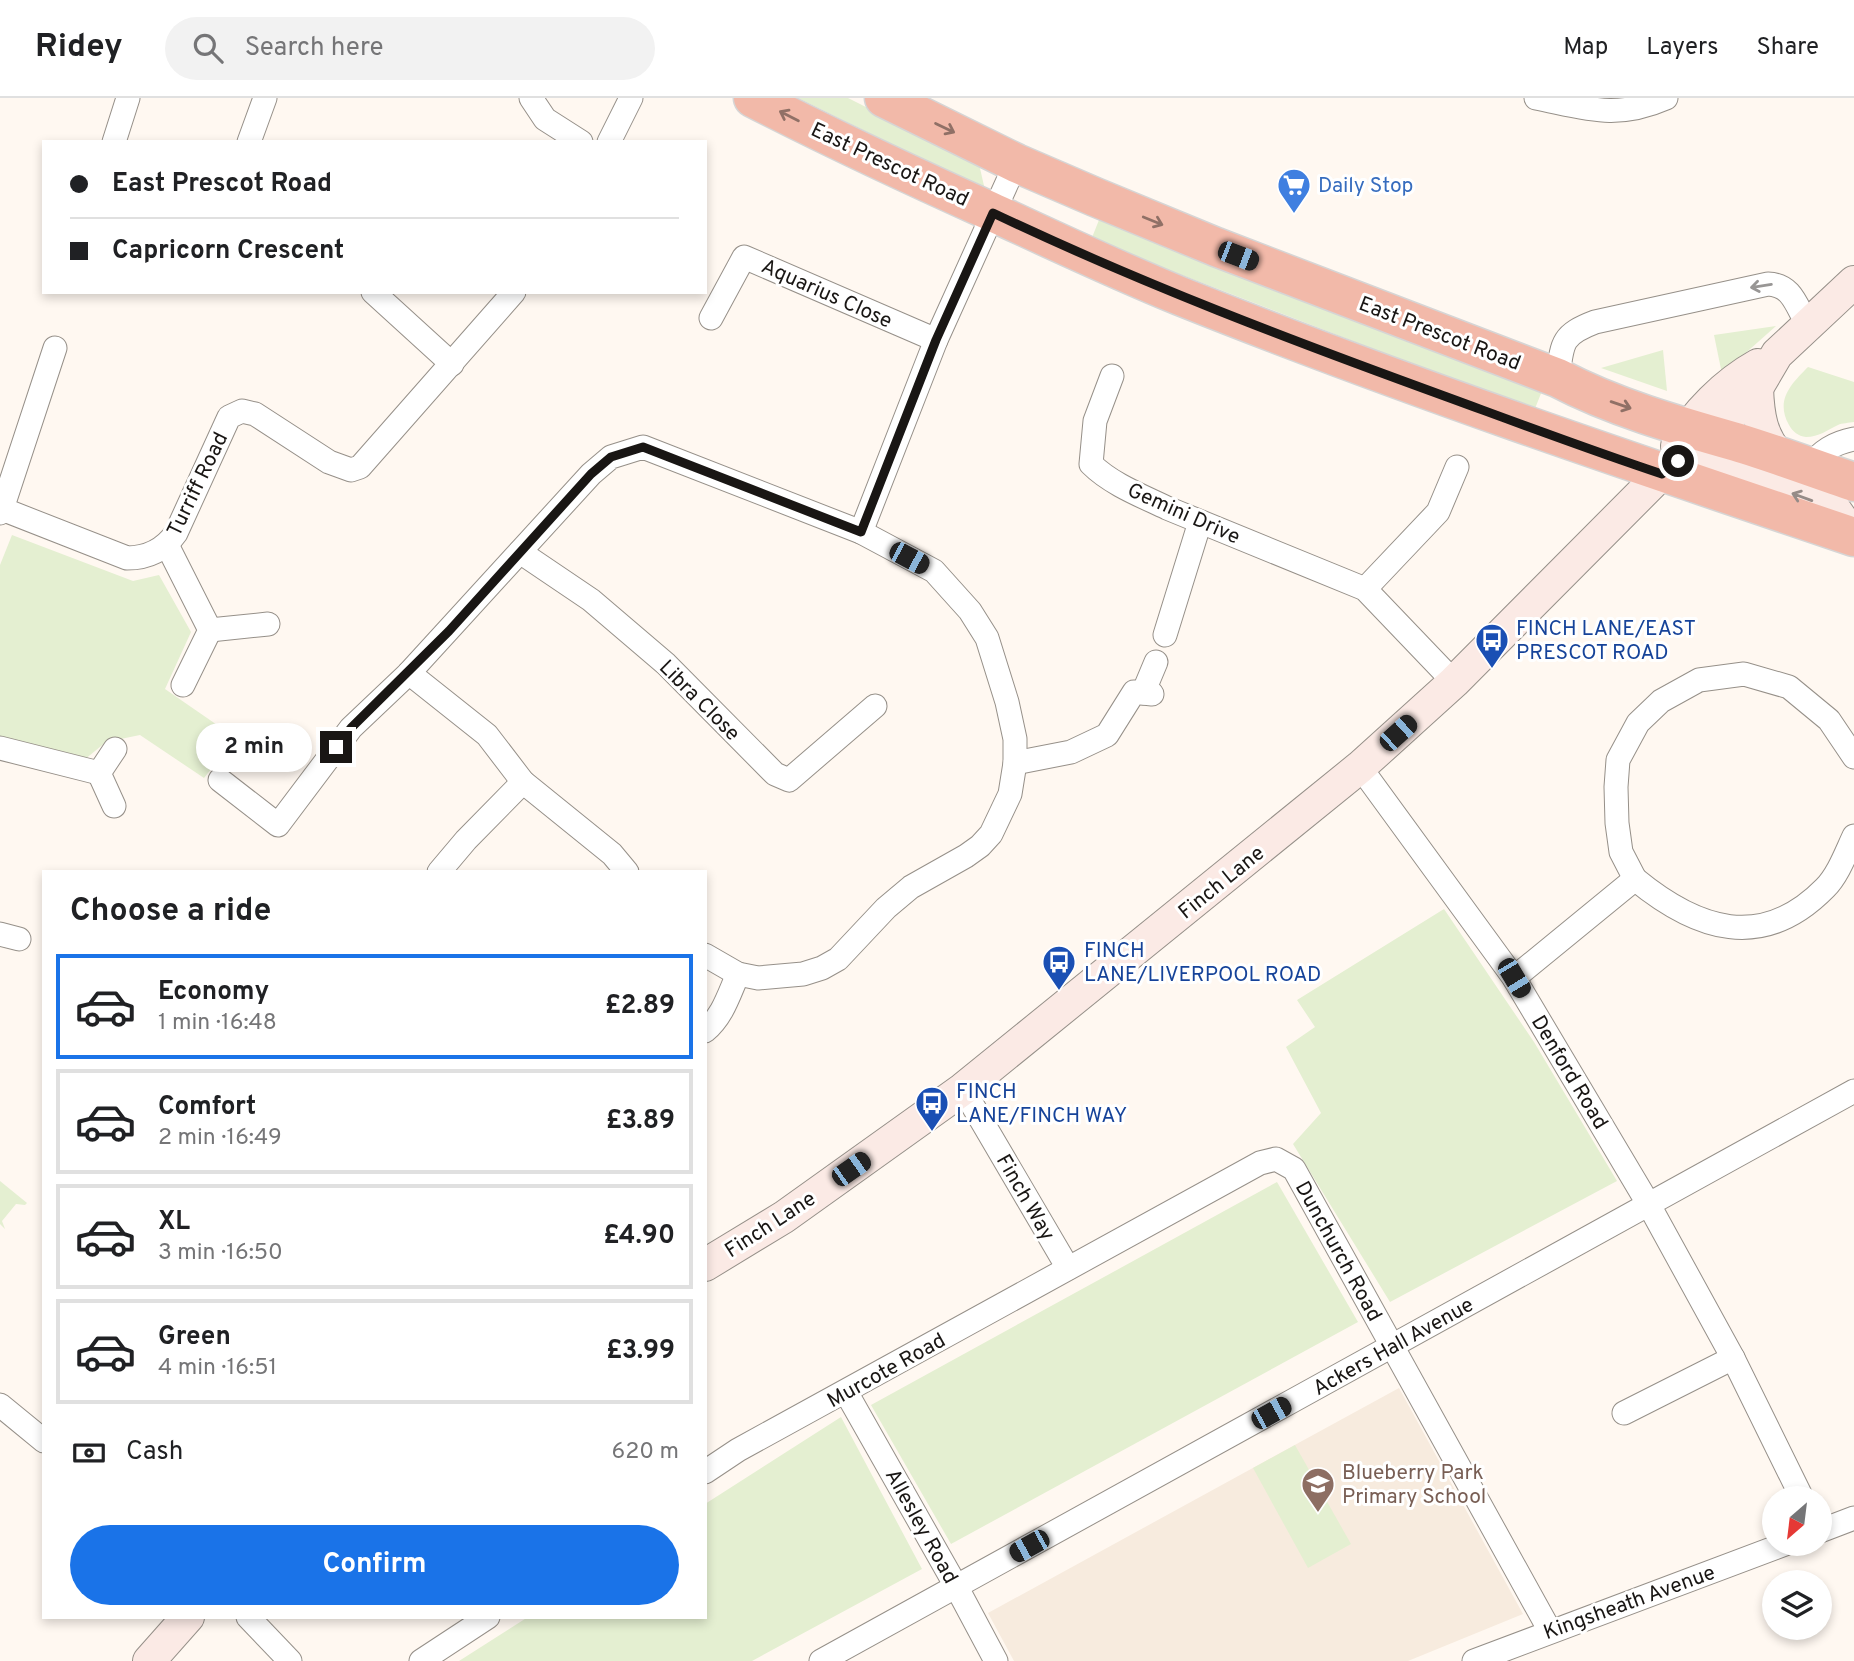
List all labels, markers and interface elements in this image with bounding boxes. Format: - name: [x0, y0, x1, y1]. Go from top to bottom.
- search box: [165, 17, 655, 80]
- text: Ridey: [35, 27, 123, 69]
- icon: search: [189, 29, 227, 67]
- text: Search here: [245, 32, 384, 65]
- text: Map: [1563, 33, 1608, 63]
- text: Layers: [1646, 33, 1718, 63]
- text: Share: [1756, 33, 1819, 63]
- one-way arrow: [779, 109, 800, 123]
- street label: East Prescot Road: [806, 117, 973, 214]
- one-way arrow: [934, 122, 955, 136]
- supermarket icon: Daily Stop: [1275, 166, 1313, 215]
- text: East Prescot Road: [112, 168, 332, 201]
- place label: Daily Stop: [1318, 173, 1413, 200]
- one-way arrow: [1142, 215, 1163, 228]
- text: Capricorn Crescent: [112, 235, 344, 268]
- car: [1215, 239, 1262, 273]
- street label: Aquarius Close: [757, 253, 896, 335]
- one-way arrow: [1750, 280, 1773, 293]
- street label: East Prescot Road: [1355, 291, 1524, 378]
- one-way arrow: [1609, 399, 1631, 412]
- street label: Turriff Road: [162, 428, 235, 541]
- route start: [1662, 445, 1694, 477]
- street label: Gemini Drive: [1123, 477, 1244, 551]
- one-way arrow: [1792, 489, 1814, 502]
- car: [886, 539, 933, 577]
- place label: FINCH LANE/EAST PRESCOT ROAD: [1516, 616, 1696, 667]
- bus stop icon: FINCH LANE/EAST PRESCOT ROAD: [1473, 621, 1511, 670]
- street label: Libra Close: [653, 655, 745, 747]
- car: [1376, 711, 1421, 755]
- callout: 2 min: [196, 722, 312, 772]
- route end: [320, 731, 352, 763]
- text: 2 min: [224, 733, 284, 762]
- street label: Finch Lane: [1173, 840, 1270, 926]
- text: Choose a ride: [70, 892, 271, 932]
- place label: FINCH LANE/LIVERPOOL ROAD: [1084, 938, 1321, 989]
- bus stop icon: FINCH LANE/LIVERPOOL ROAD: [1040, 943, 1078, 992]
- car: [1495, 955, 1534, 1001]
- icon: car: [74, 975, 137, 1038]
- text: Economy: [158, 976, 269, 1009]
- text: £2.89: [605, 990, 675, 1023]
- text: 1 min · 16:48: [158, 1009, 277, 1038]
- street label: Denford Road: [1524, 1011, 1613, 1135]
- place label: FINCH LANE/FINCH WAY: [956, 1079, 1127, 1130]
- bus stop icon: FINCH LANE/FINCH WAY: [913, 1084, 951, 1133]
- icon: car: [74, 1090, 137, 1153]
- text: Comfort: [158, 1091, 256, 1124]
- text: £3.89: [606, 1105, 675, 1138]
- text: 2 min · 16:49: [158, 1124, 282, 1153]
- car: [828, 1148, 875, 1190]
- street label: Finch Way: [989, 1150, 1060, 1246]
- street label: Dunchurch Road: [1288, 1177, 1387, 1327]
- street label: Finch Lane: [720, 1186, 821, 1265]
- icon: car: [74, 1205, 137, 1268]
- text: XL: [158, 1206, 190, 1239]
- text: £4.90: [603, 1220, 675, 1253]
- text: 3 min · 16:50: [158, 1239, 283, 1268]
- street label: Ackers Hall Avenue: [1309, 1292, 1479, 1403]
- icon: car: [74, 1320, 137, 1383]
- text: Green: [158, 1321, 231, 1354]
- street label: Murcote Road: [823, 1328, 951, 1415]
- text: £3.99: [606, 1335, 675, 1368]
- text: 4 min · 16:51: [158, 1354, 277, 1383]
- car: [1248, 1394, 1295, 1432]
- icon: cash: [70, 1434, 108, 1472]
- text: Cash: [126, 1436, 183, 1469]
- text: 620 m: [612, 1438, 679, 1467]
- place label: Blueberry Park Primary School: [1342, 1460, 1486, 1511]
- street label: Allesley Road: [878, 1465, 963, 1589]
- school or university icon: Blueberry Park Primary School: [1299, 1465, 1337, 1514]
- north arrow: [1762, 1486, 1832, 1556]
- map controls: [1762, 1486, 1832, 1640]
- button: Confirm: [70, 1525, 679, 1605]
- car: [1006, 1527, 1053, 1565]
- street label: Kingsheath Avenue: [1540, 1560, 1719, 1647]
- button: layers: [1762, 1570, 1832, 1640]

